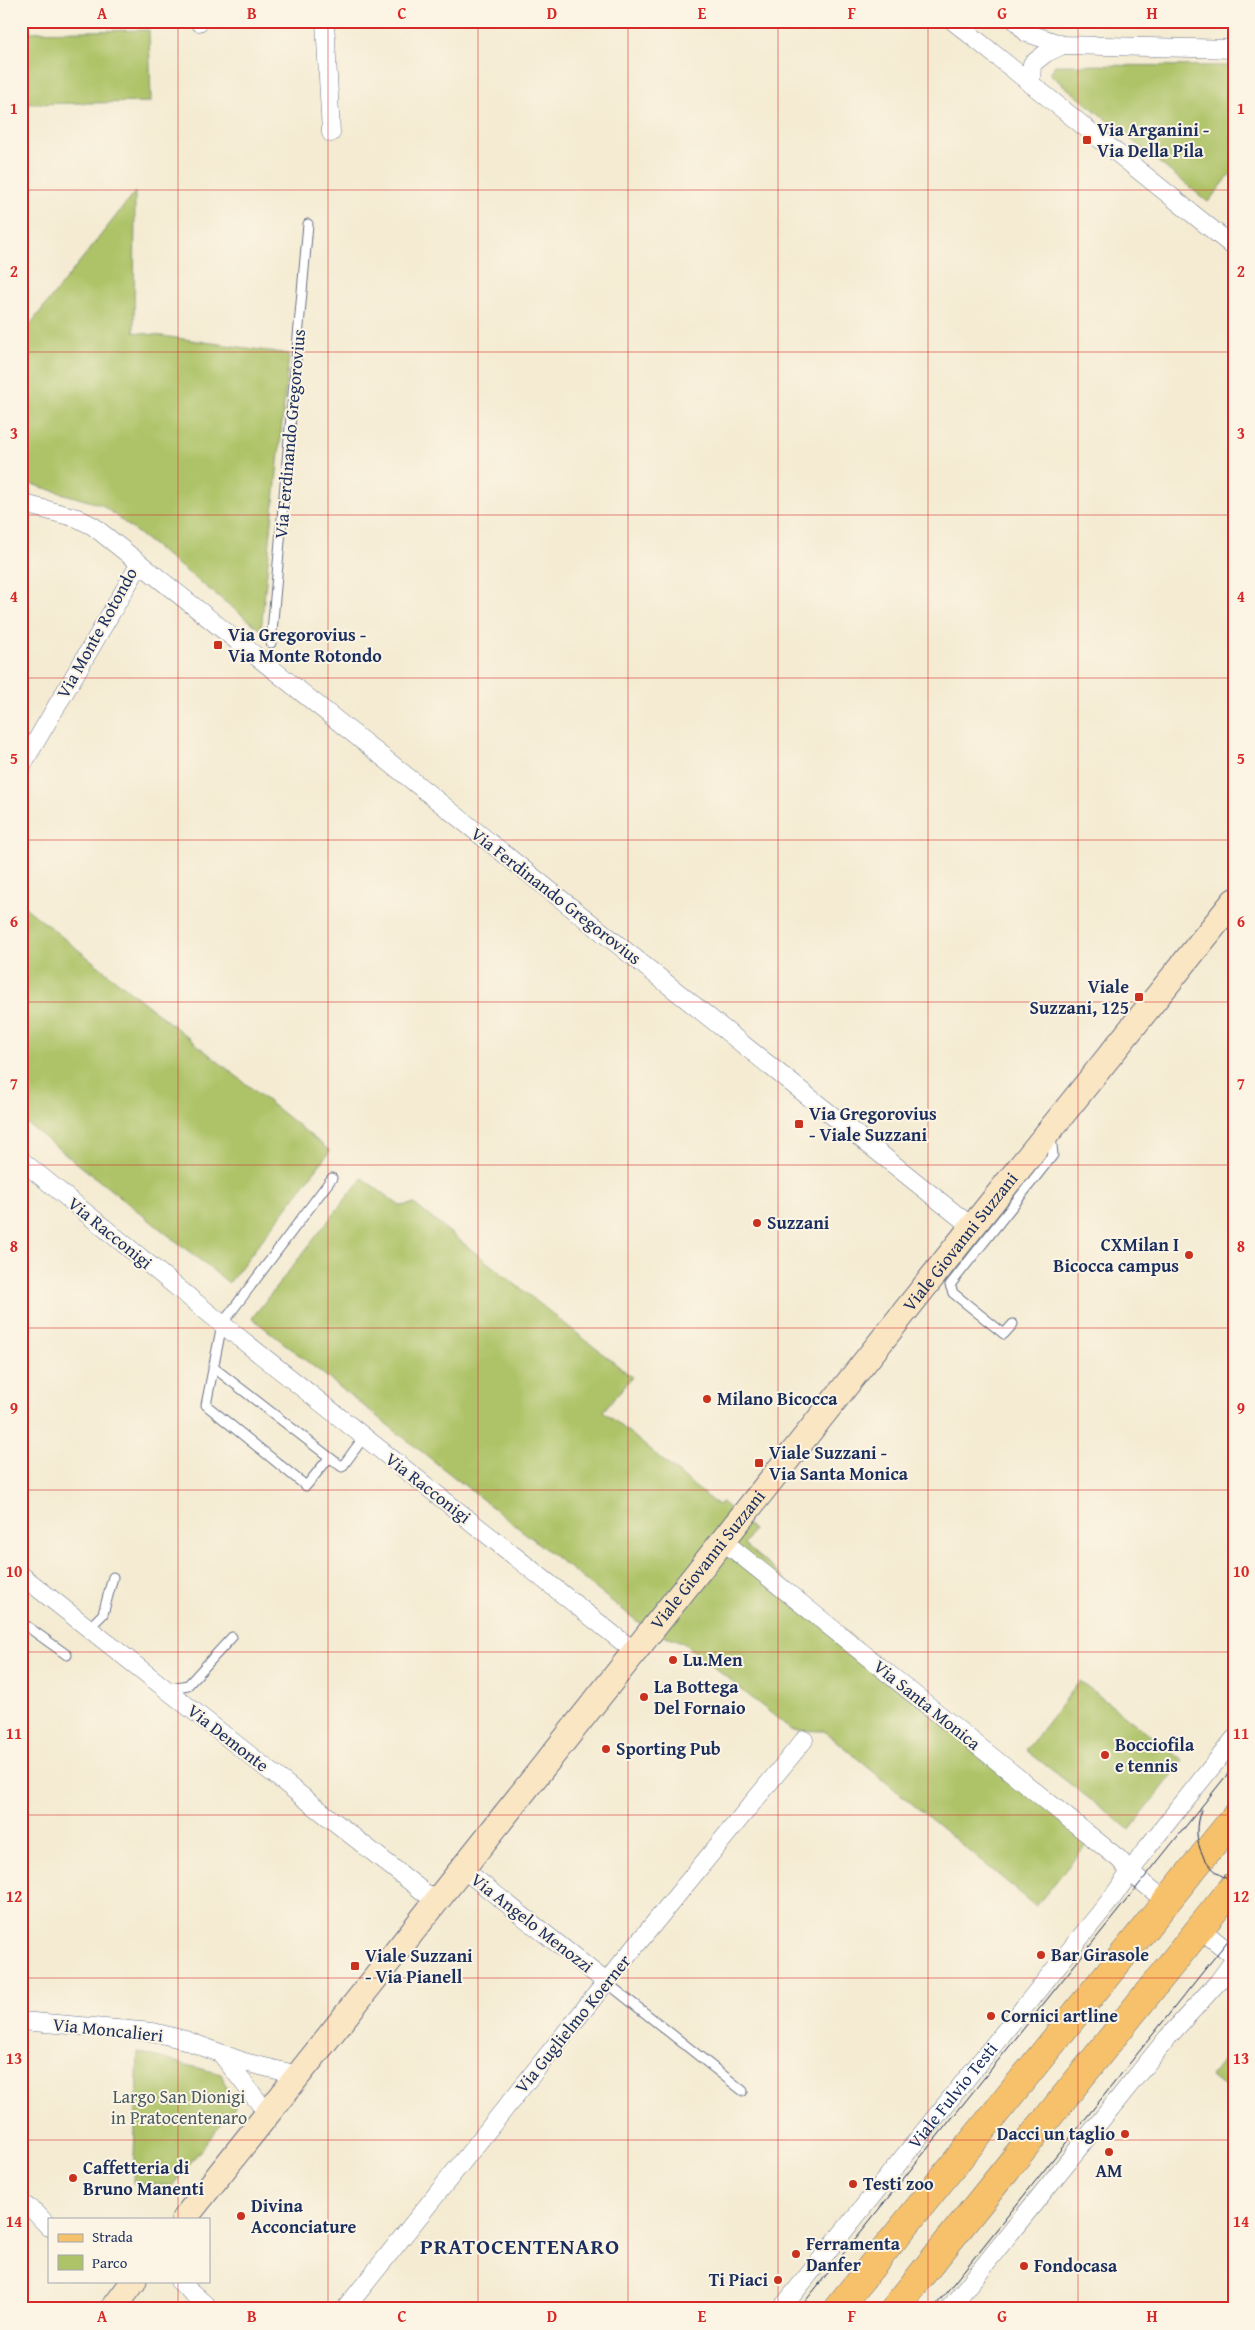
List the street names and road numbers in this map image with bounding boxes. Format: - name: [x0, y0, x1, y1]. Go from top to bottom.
- street label: Via Ferdinando Gregorovius: [267, 328, 312, 540]
- street label: Via Monte Rotondo: [49, 562, 144, 703]
- street label: Via Ferdinando Gregorovius: [465, 820, 648, 971]
- street label: Viale Giovanni Suzzani: [896, 1166, 1024, 1317]
- street label: Via Racconigi: [62, 1190, 159, 1275]
- street label: Via Racconigi: [380, 1445, 477, 1530]
- street label: Viale Giovanni Suzzani: [643, 1484, 771, 1635]
- street label: Via Santa Monica: [868, 1653, 987, 1757]
- street label: Via Demonte: [182, 1697, 275, 1778]
- street label: Via Angelo Menozzi: [465, 1866, 599, 1979]
- street label: Via Guglielmo Koerner: [508, 1948, 638, 2099]
- street label: Via Moncalieri: [52, 2010, 165, 2049]
- street label: Viale Fulvio Testi: [901, 2036, 1004, 2154]

